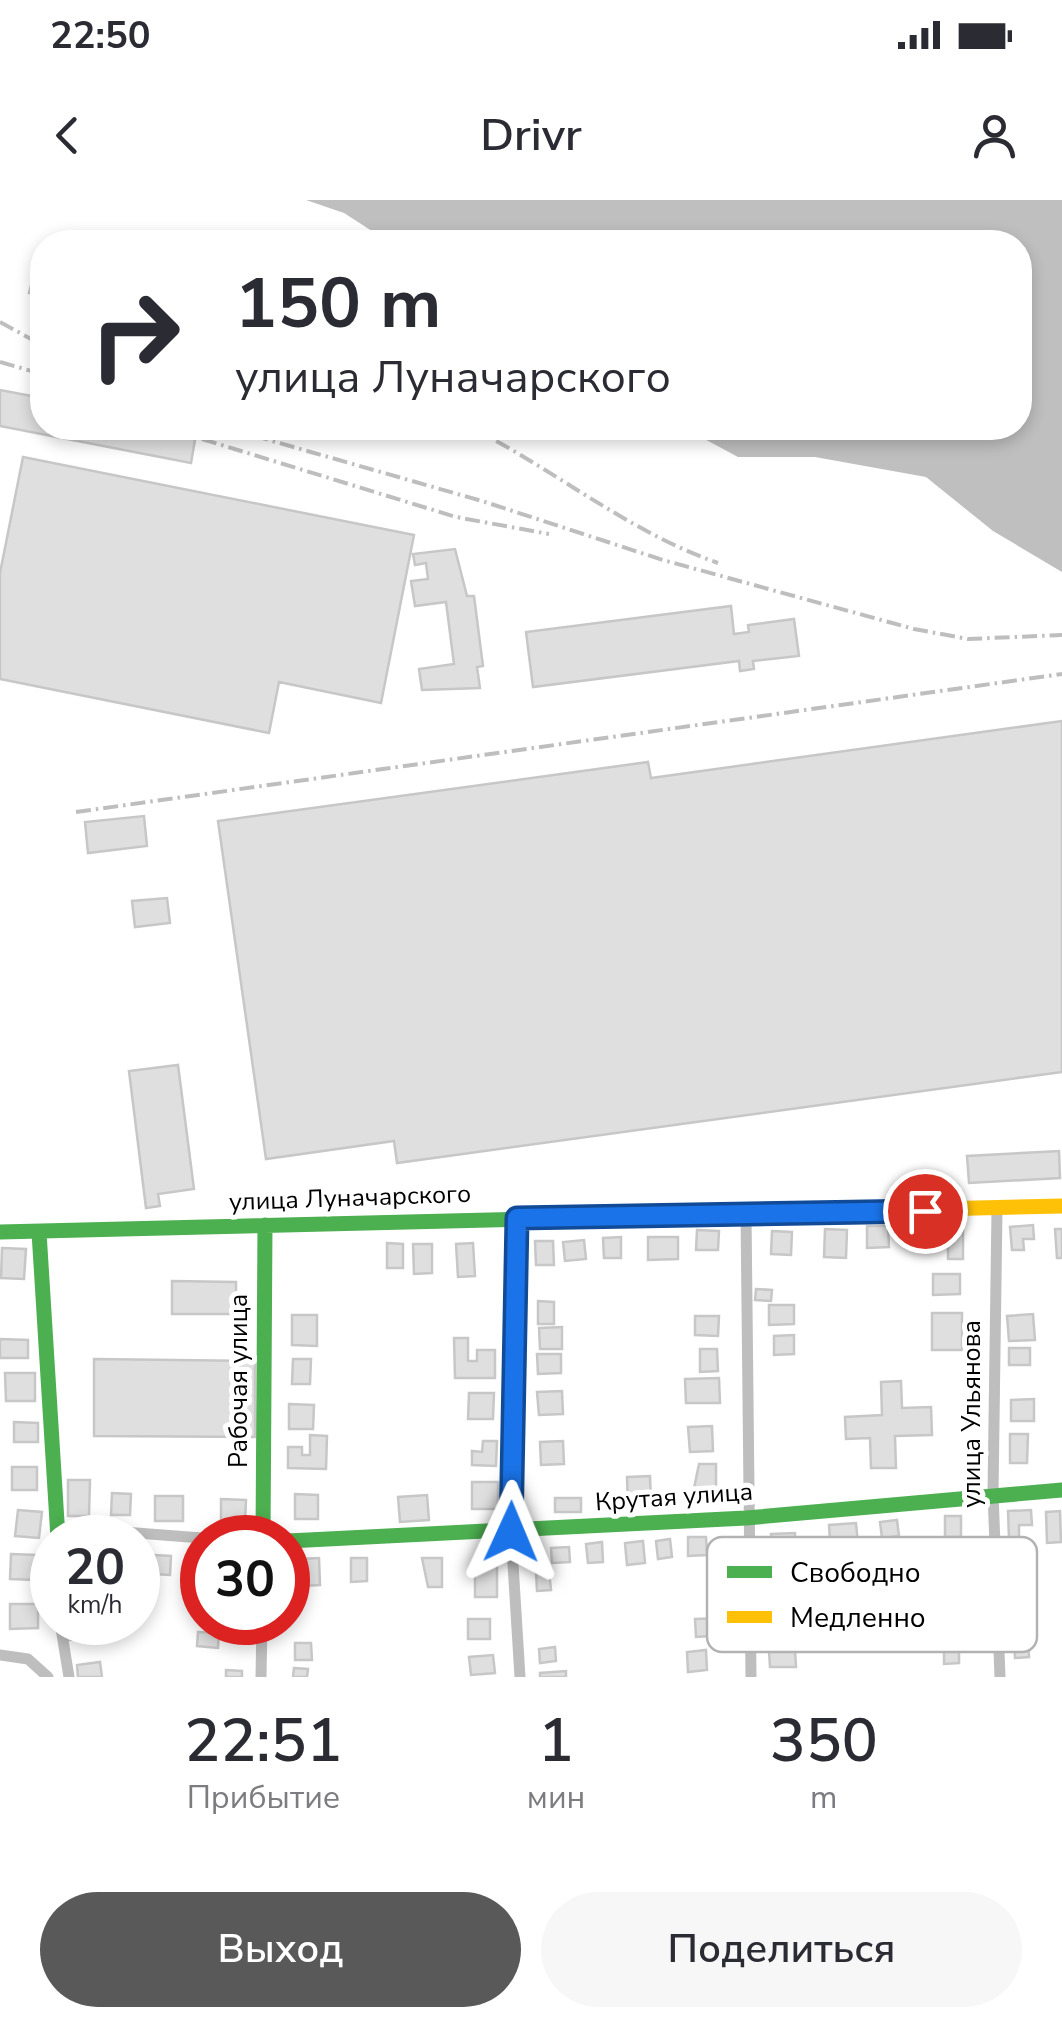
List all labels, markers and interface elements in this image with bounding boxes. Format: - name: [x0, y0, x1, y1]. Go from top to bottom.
- text: 22:50: [50, 10, 151, 61]
- text: Drivr: [480, 105, 582, 166]
- icon: back: [40, 108, 95, 163]
- icon: person: [967, 108, 1022, 163]
- text: 150 m: [235, 256, 441, 352]
- icon: right: [70, 270, 200, 400]
- text: улица Луначарского: [235, 347, 671, 408]
- pin: [883, 1169, 968, 1254]
- street label: улица Луначарского: [228, 1177, 472, 1219]
- icon: arrive: [898, 1184, 953, 1239]
- street label: Рабочая улица: [222, 1294, 256, 1468]
- street label: улица Ульянова: [955, 1320, 989, 1508]
- street label: Крутая улица: [594, 1475, 754, 1519]
- position arrow: [459, 1480, 563, 1584]
- speed limit sign: 30: [180, 1515, 310, 1645]
- text: 20: [65, 1533, 125, 1602]
- legend: [707, 1537, 1037, 1652]
- text: Свободно: [790, 1554, 921, 1592]
- text: km/h: [67, 1588, 123, 1622]
- text: Медленно: [790, 1599, 926, 1637]
- text: 22:51: [184, 1700, 343, 1782]
- text: 1: [538, 1700, 574, 1782]
- text: 350: [770, 1700, 878, 1782]
- text: Прибытие: [187, 1776, 340, 1819]
- text: мин: [527, 1776, 585, 1819]
- text: m: [810, 1776, 837, 1819]
- button: Выход: [40, 1892, 521, 2007]
- button: Поделиться: [541, 1892, 1022, 2007]

